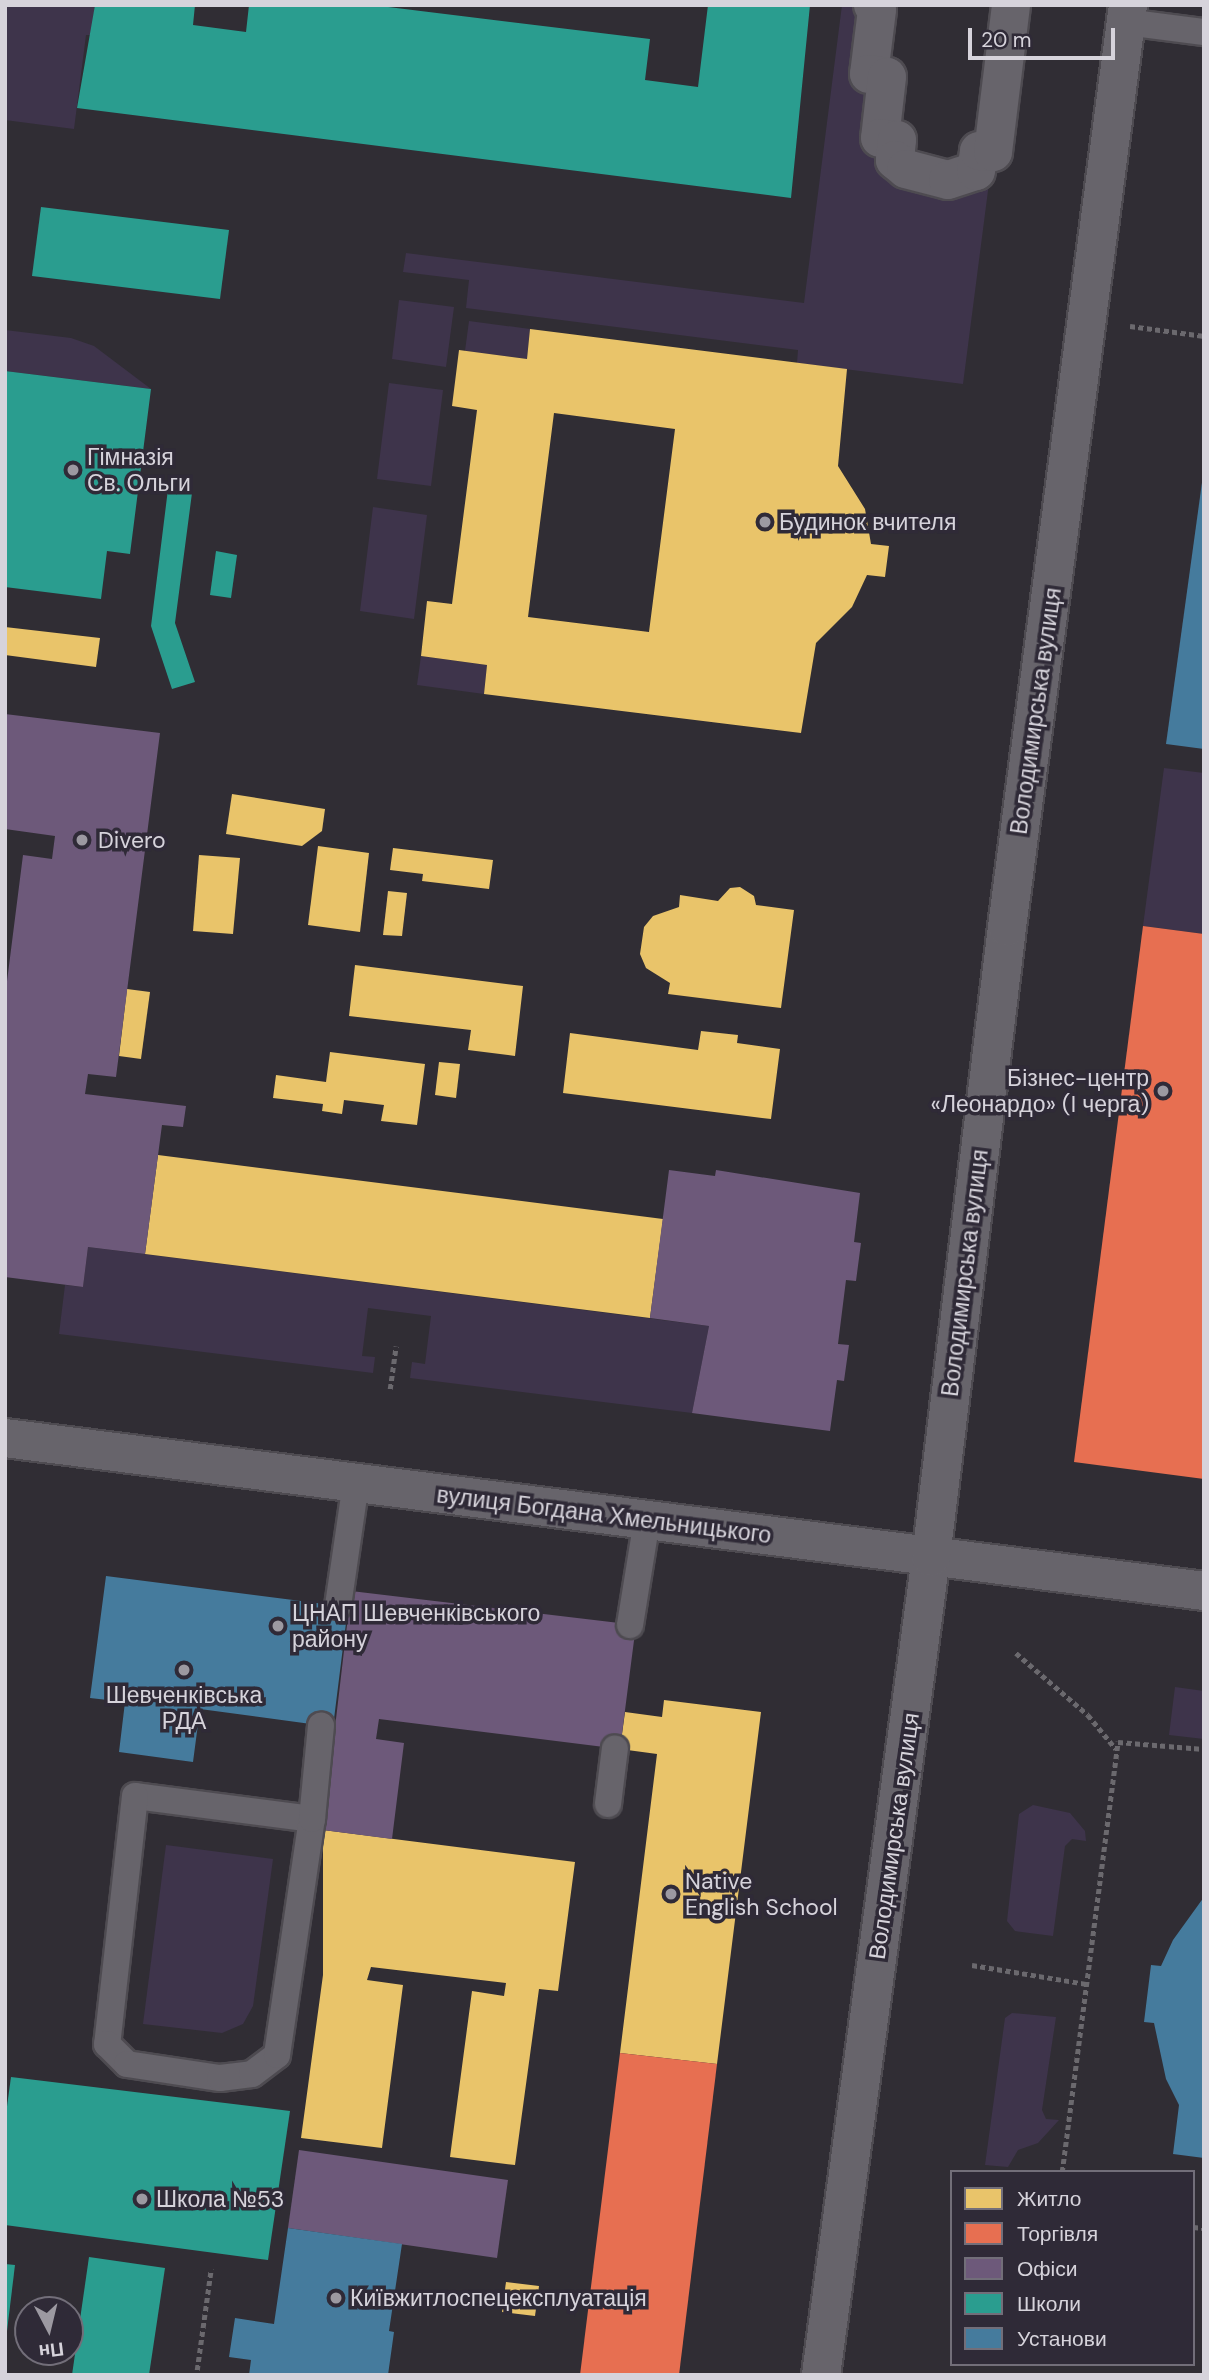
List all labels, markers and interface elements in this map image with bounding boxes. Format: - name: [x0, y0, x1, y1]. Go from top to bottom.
- scale bar: [971, 14, 1118, 58]
- text: 20 m: [981, 26, 1032, 54]
- place label: Гімназія Св. Ольги: [87, 443, 191, 497]
- marker: Гімназія Св. Ольги: [65, 462, 81, 478]
- place label: Будинок вчителя: [779, 508, 956, 536]
- marker: Будинок вчителя: [757, 514, 773, 530]
- street label: Володимирська вулиця: [1005, 586, 1067, 836]
- place label: Divero: [98, 826, 166, 854]
- marker: Divero: [72, 830, 92, 850]
- place label: Бізнес-центр «Леонардо» (I черга): [931, 1064, 1149, 1118]
- marker: Бізнес-центр «Леонардо» (I черга): [1155, 1083, 1171, 1099]
- street label: Володимирська вулиця: [936, 1148, 994, 1398]
- street label: вулиця Богдана Хмельницького: [435, 1481, 773, 1549]
- place label: ЦНАП Шевченківського району: [292, 1599, 540, 1653]
- marker: ЦНАП Шевченківського району: [270, 1618, 286, 1634]
- marker: Шевченківська РДА: [176, 1662, 192, 1678]
- place label: Шевченківська РДА: [106, 1681, 262, 1735]
- street label: Володимирська вулиця: [863, 1711, 925, 1961]
- place label: Native English School: [685, 1867, 838, 1921]
- marker: Native English School: [663, 1886, 679, 1902]
- legend: [950, 2170, 1195, 2366]
- place label: Школа №53: [156, 2185, 284, 2213]
- text: Житло: [1017, 2185, 1081, 2213]
- marker: Школа №53: [134, 2191, 150, 2207]
- text: Торгівля: [1017, 2220, 1098, 2248]
- text: Офіси: [1017, 2255, 1078, 2283]
- place label: Київжитлоспецексплуатація: [350, 2284, 647, 2312]
- marker: Київжитлоспецексплуатація: [328, 2290, 344, 2306]
- text: Школи: [1017, 2290, 1081, 2318]
- north arrow: [14, 2296, 84, 2366]
- text: Установи: [1017, 2325, 1107, 2353]
- text: Пн: [37, 2336, 65, 2364]

